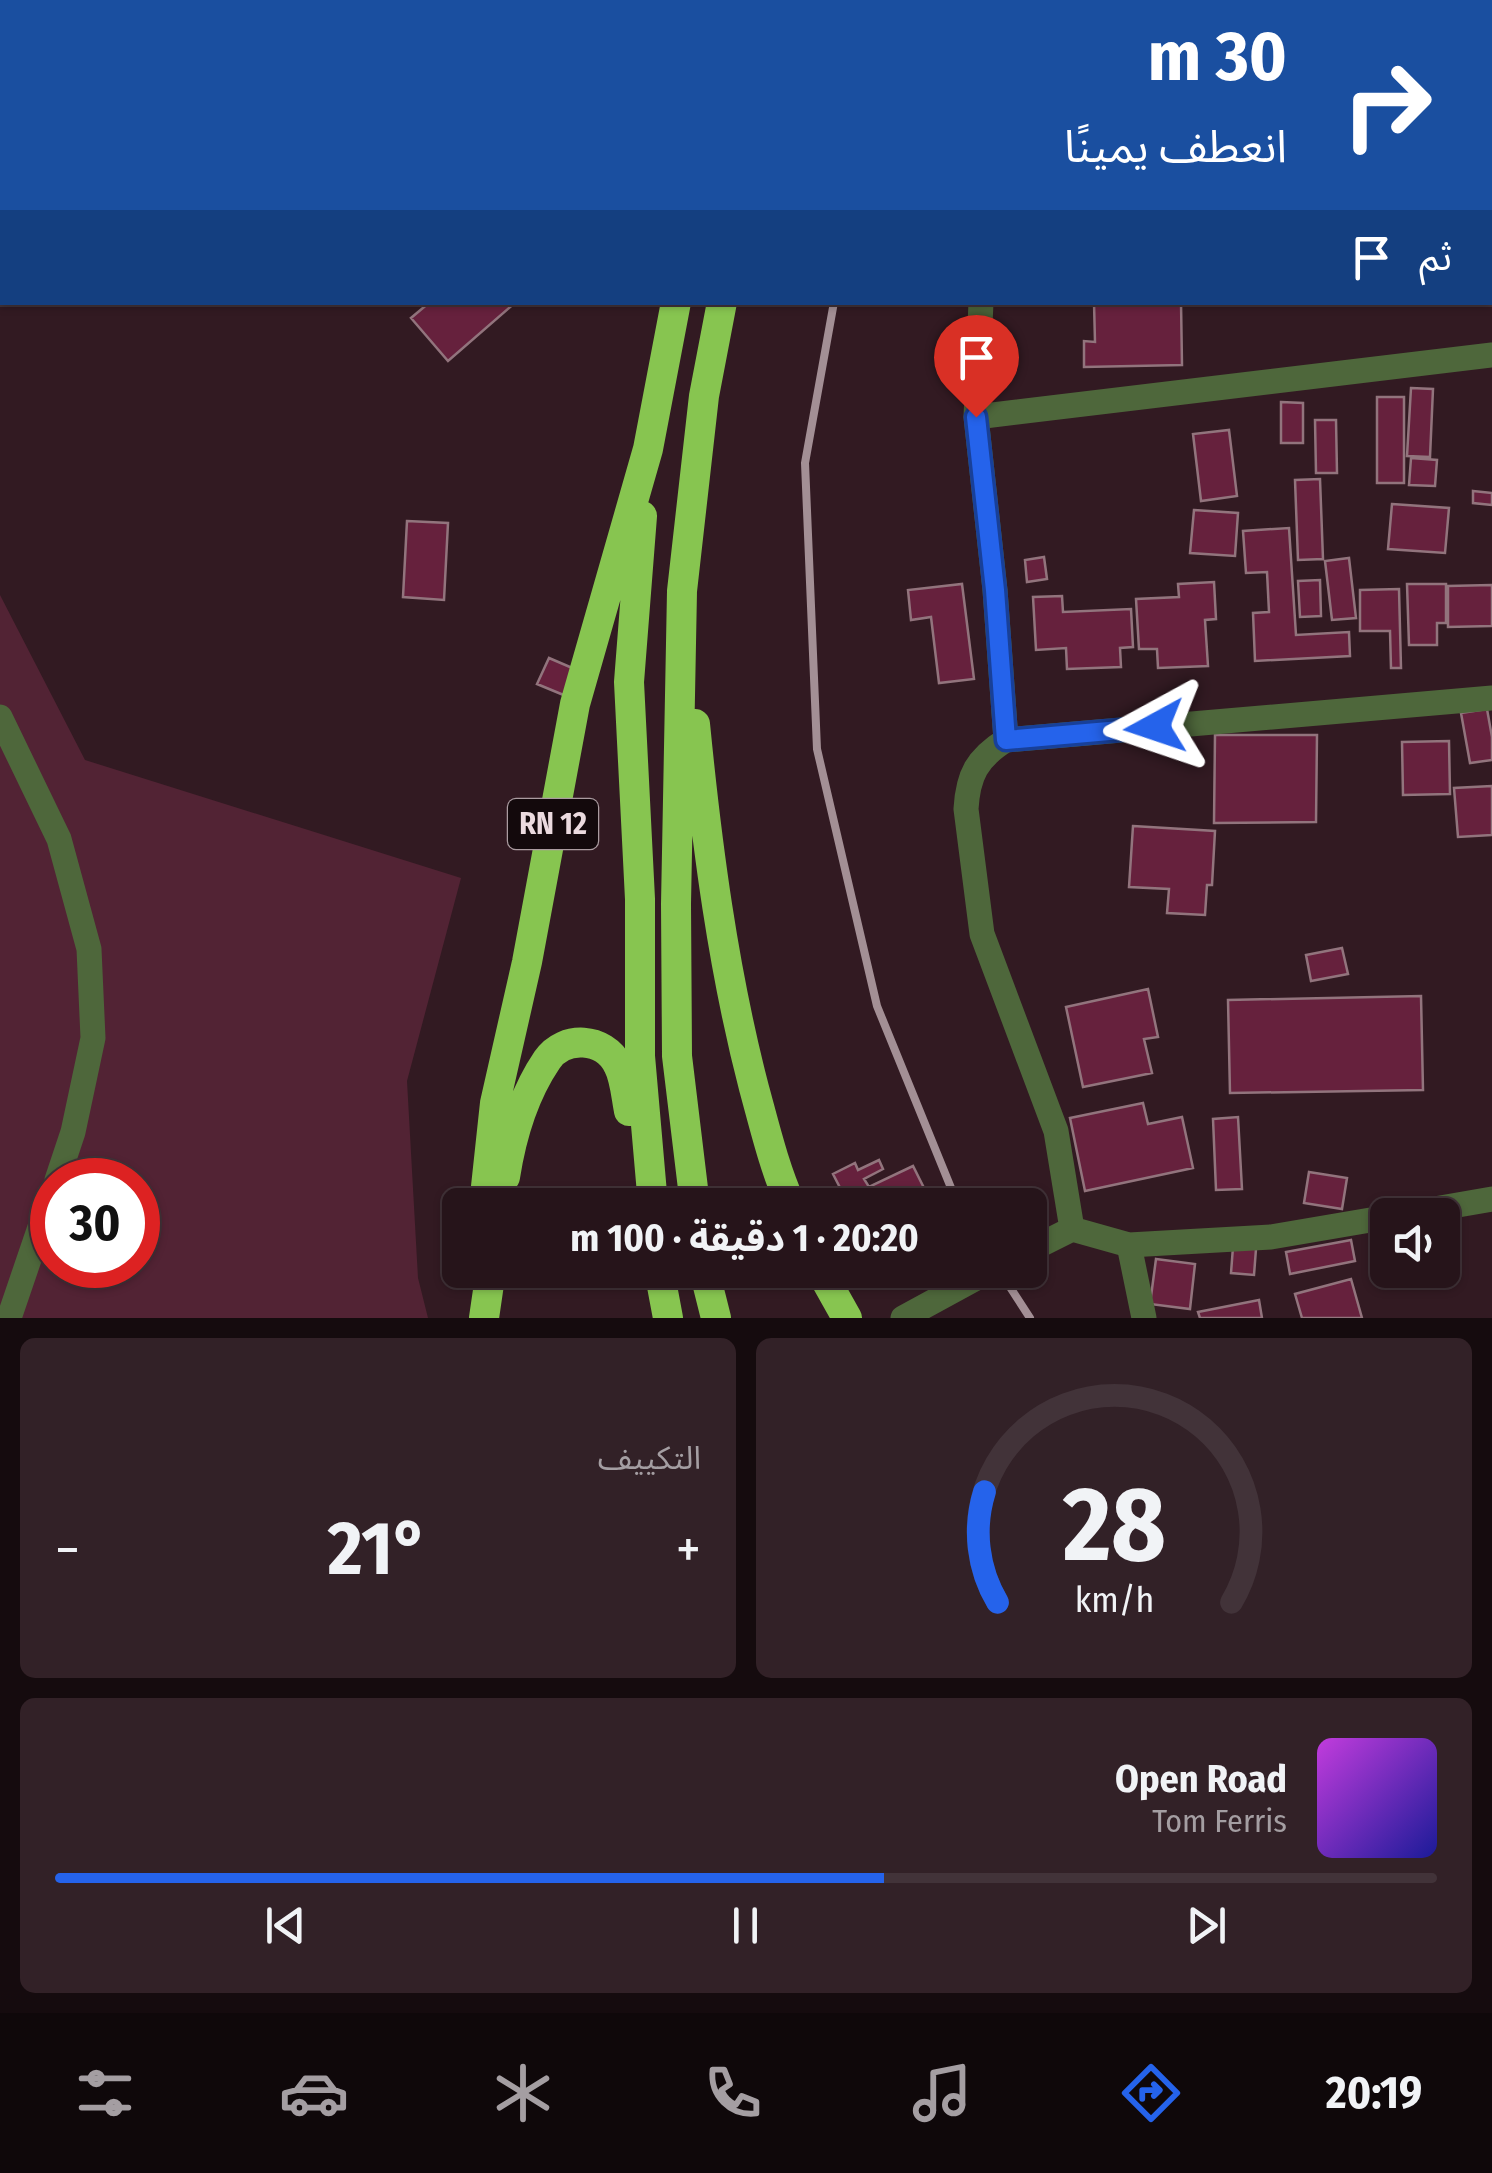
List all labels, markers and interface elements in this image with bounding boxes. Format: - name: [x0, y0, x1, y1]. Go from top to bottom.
- text: 30 m: [1148, 15, 1287, 99]
- icon: right: [1322, 40, 1452, 170]
- text: انعطف يمينًا: [1064, 120, 1287, 174]
- icon: arrive: [1344, 230, 1399, 285]
- text: ثم: [1419, 234, 1452, 280]
- pin: [934, 315, 1019, 418]
- icon: arrive: [949, 330, 1004, 385]
- position arrow: [1103, 675, 1207, 779]
- road number: RN 12: [508, 799, 598, 849]
- speed limit sign: 30: [30, 1158, 160, 1288]
- map controls: [1370, 1198, 1460, 1288]
- button: sound: [1370, 1198, 1460, 1288]
- text: 20:20 · 1 دقيقة · 100 m: [570, 1215, 919, 1261]
- text: التكييف: [598, 1439, 701, 1477]
- text: 28: [1061, 1463, 1166, 1588]
- text: 21°: [328, 1504, 428, 1594]
- text: −: [55, 1517, 80, 1583]
- text: +: [676, 1517, 701, 1583]
- text: km/h: [1074, 1579, 1154, 1621]
- text: Open Road: [1115, 1756, 1287, 1802]
- text: Tom Ferris: [1152, 1802, 1287, 1840]
- icon: previous: [258, 1898, 313, 1953]
- icon: pause: [718, 1898, 773, 1953]
- icon: next: [1179, 1898, 1234, 1953]
- icon: filters: [70, 2058, 140, 2128]
- icon: car: [279, 2058, 349, 2128]
- icon: climate: [488, 2058, 558, 2128]
- icon: phone: [698, 2058, 768, 2128]
- icon: music: [907, 2058, 977, 2128]
- icon: directions: [1116, 2058, 1186, 2128]
- text: 20:19: [1326, 2066, 1422, 2120]

